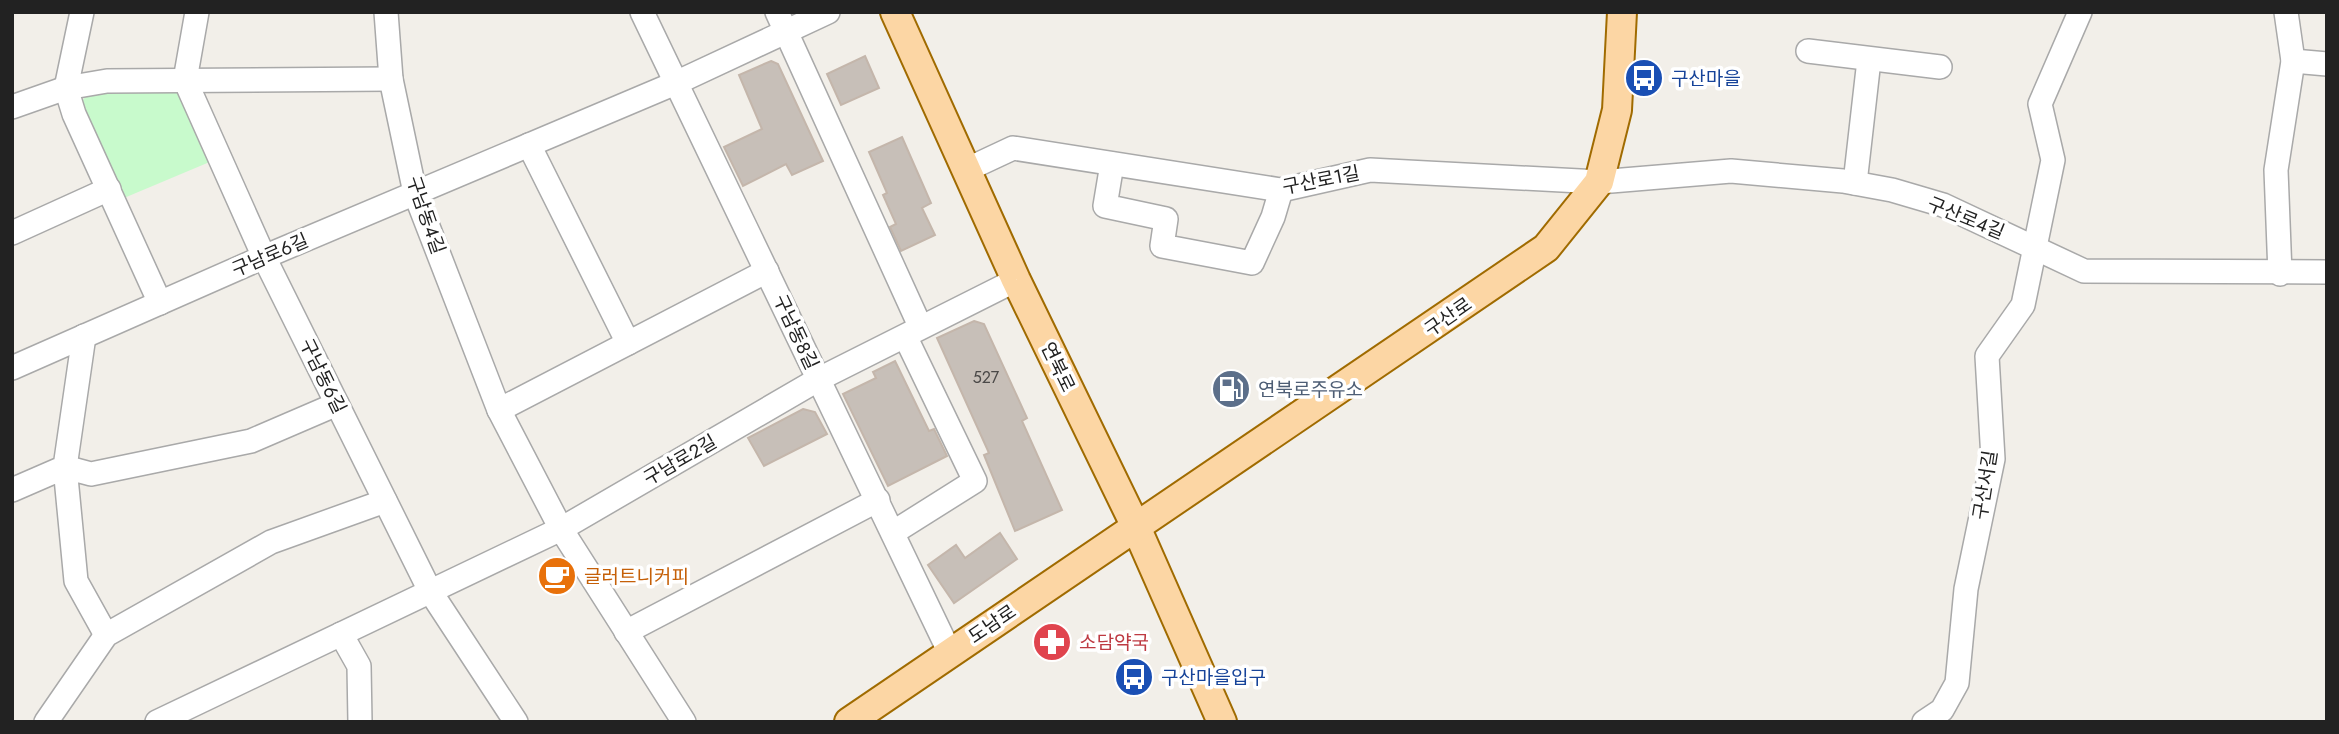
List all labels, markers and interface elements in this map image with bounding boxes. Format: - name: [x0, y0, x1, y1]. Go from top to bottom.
- bus stop icon: 구산마을: [1623, 57, 1665, 99]
- place label: 구산마을: [1671, 65, 1741, 92]
- street label: 구산로1길: [1280, 159, 1362, 201]
- street label: 구남동4길: [400, 172, 452, 258]
- street label: 구산로4길: [1923, 190, 2009, 246]
- street label: 구남로6길: [228, 227, 312, 283]
- street label: 구남동8길: [767, 290, 825, 374]
- street label: 구산로: [1419, 291, 1477, 343]
- street label: 구남동6길: [293, 334, 353, 418]
- street label: 연북로: [1034, 338, 1082, 396]
- house number: 527: [973, 366, 1000, 389]
- fuel station icon: 연북로주유소: [1210, 368, 1252, 410]
- place label: 연북로주유소: [1258, 376, 1363, 403]
- street label: 구남로2길: [638, 428, 722, 492]
- street label: 구산서길: [1966, 448, 2004, 522]
- cafe icon: 글러트니커피: [536, 555, 578, 597]
- place label: 글러트니커피: [584, 563, 689, 590]
- street label: 도남로: [963, 598, 1021, 650]
- pharmacy icon: 소담약국: [1031, 621, 1073, 663]
- place label: 소담약국: [1079, 629, 1149, 656]
- bus stop icon: 구산마을입구: [1113, 656, 1155, 698]
- place label: 구산마을입구: [1161, 664, 1266, 691]

